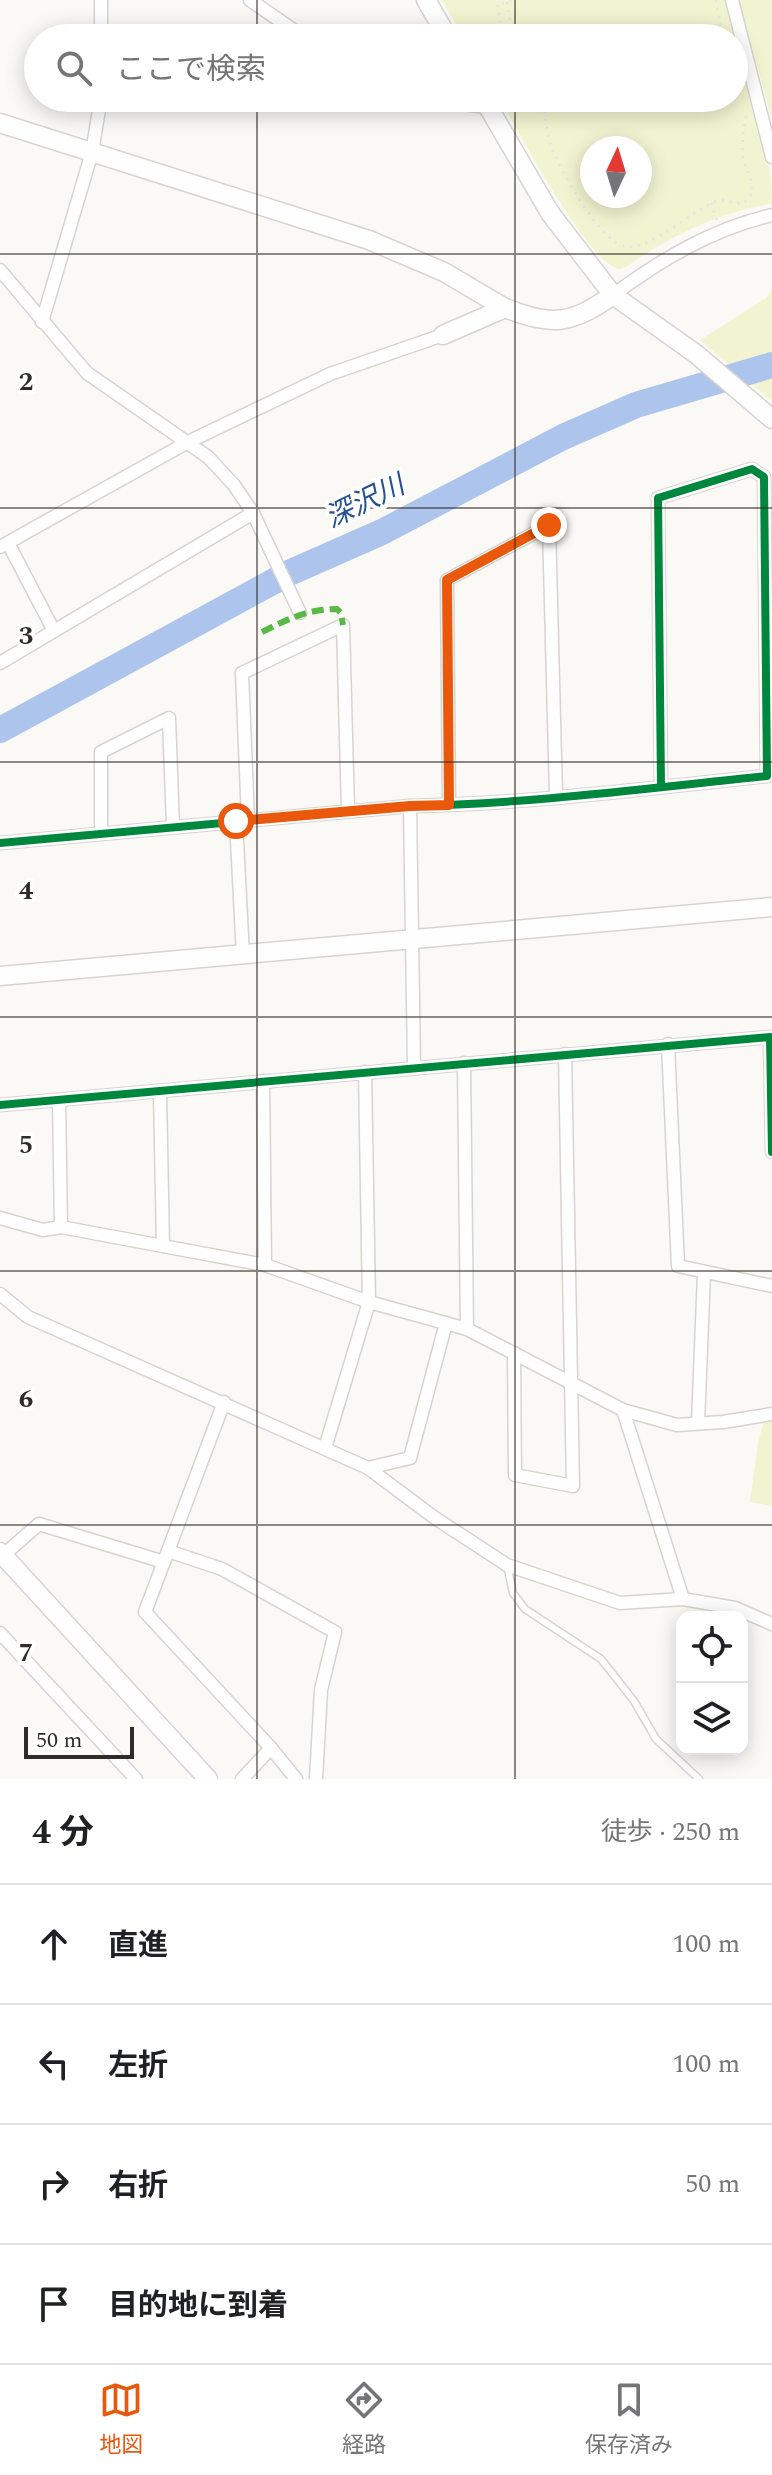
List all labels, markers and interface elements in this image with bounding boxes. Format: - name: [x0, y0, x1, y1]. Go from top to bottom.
- search box: [24, 24, 748, 112]
- icon: search: [52, 46, 96, 90]
- text: ここで検索: [116, 47, 266, 93]
- north arrow: [580, 136, 652, 208]
- text: 2: [19, 362, 33, 402]
- water label: 深沢川: [318, 463, 415, 540]
- route end: [531, 507, 567, 543]
- text: 3: [19, 616, 33, 656]
- route start: [218, 803, 254, 839]
- text: 4: [19, 871, 34, 911]
- text: 5: [19, 1125, 33, 1165]
- text: 6: [19, 1379, 33, 1419]
- map controls: [676, 1611, 748, 1755]
- button: locate: [676, 1611, 748, 1683]
- text: 7: [19, 1633, 33, 1673]
- button: layers: [676, 1683, 748, 1755]
- scale bar: [24, 1723, 134, 1759]
- text: 50 m: [36, 1724, 82, 1757]
- text: 4 分: [32, 1807, 94, 1859]
- text: 徒歩 · 250 m: [601, 1812, 740, 1852]
- icon: ahead: [32, 1922, 76, 1966]
- text: 直進: [108, 1923, 168, 1969]
- text: 100 m: [672, 1924, 740, 1964]
- icon: left: [32, 2042, 76, 2086]
- text: 左折: [108, 2043, 168, 2089]
- text: 100 m: [672, 2044, 740, 2084]
- icon: right: [32, 2162, 76, 2206]
- text: 右折: [108, 2163, 168, 2209]
- text: 50 m: [685, 2164, 740, 2204]
- icon: arrive: [32, 2282, 76, 2326]
- text: 目的地に到着: [108, 2283, 288, 2329]
- tab: 地図: [99, 2378, 143, 2462]
- tab: 経路: [342, 2378, 386, 2462]
- tab: 保存済み: [585, 2378, 673, 2462]

